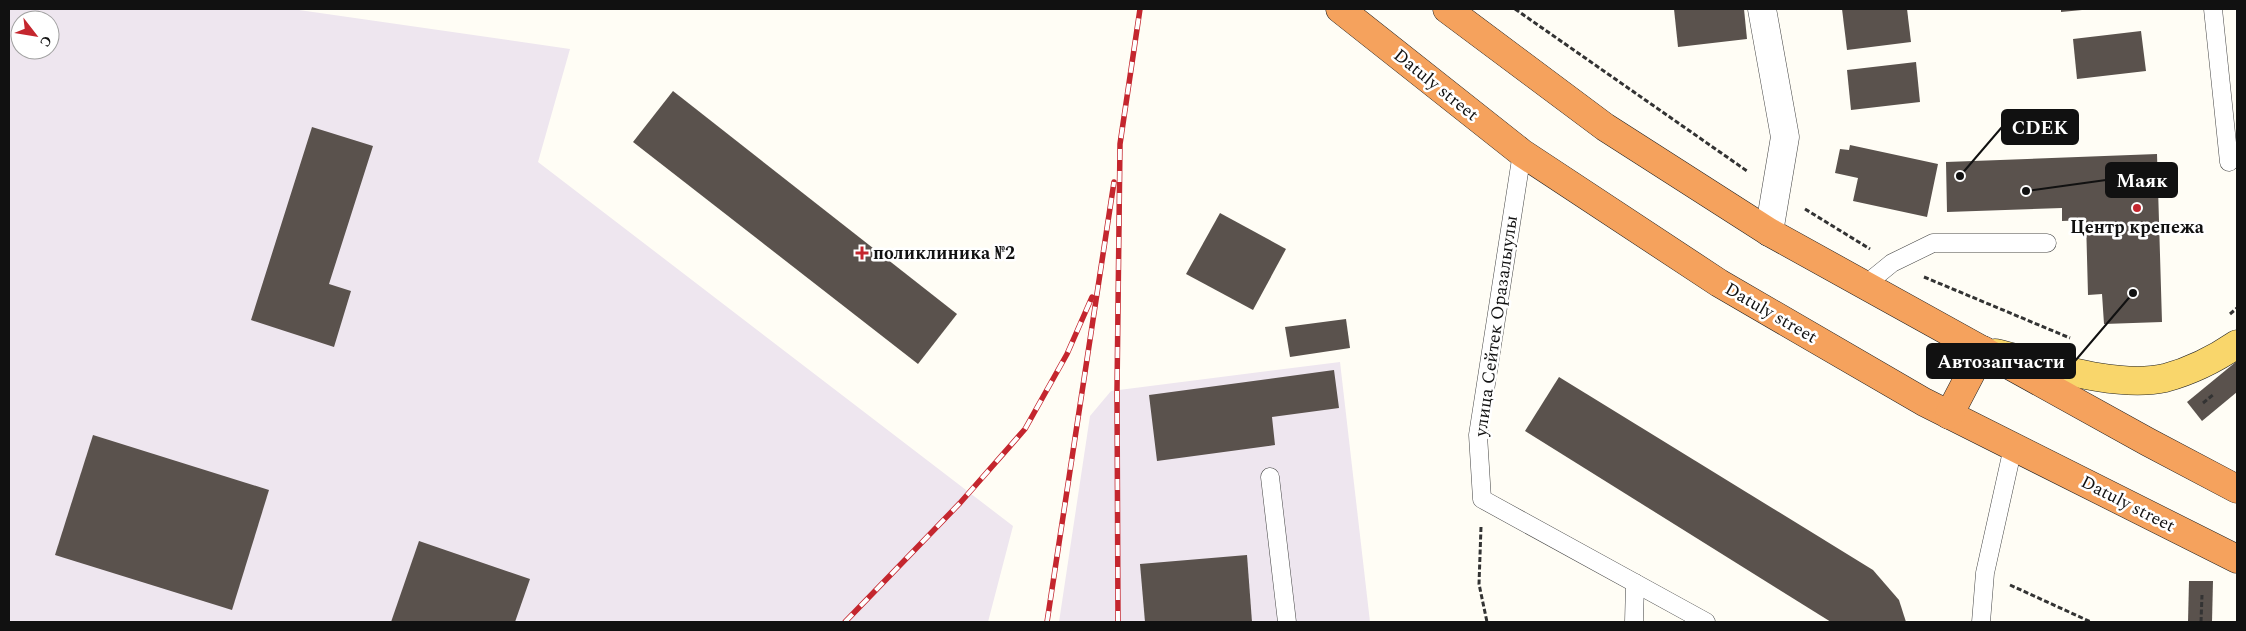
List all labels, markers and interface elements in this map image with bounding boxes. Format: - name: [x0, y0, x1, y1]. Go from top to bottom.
- north arrow: [10, 10, 60, 60]
- text: С: [34, 32, 57, 51]
- street label: Datuly street: [1388, 42, 1484, 128]
- callout: CDEK: [2002, 110, 2078, 144]
- text: CDEK: [2012, 114, 2068, 143]
- callout: Маяк: [2106, 163, 2177, 197]
- text: Маяк: [2116, 167, 2168, 196]
- marker: Центр крепежа: [2131, 202, 2143, 214]
- street label: улица Сейтек Оразалыулы: [1467, 214, 1525, 439]
- place label: Центр крепежа: [2070, 214, 2205, 241]
- place label: поликлиника №2: [873, 240, 1015, 267]
- marker: поликлиника №2: [855, 246, 869, 260]
- street label: Datuly street: [1720, 276, 1822, 350]
- callout: Автозапчасти: [1927, 344, 2075, 378]
- text: Автозапчасти: [1937, 348, 2065, 377]
- street label: Datuly street: [2076, 469, 2180, 539]

